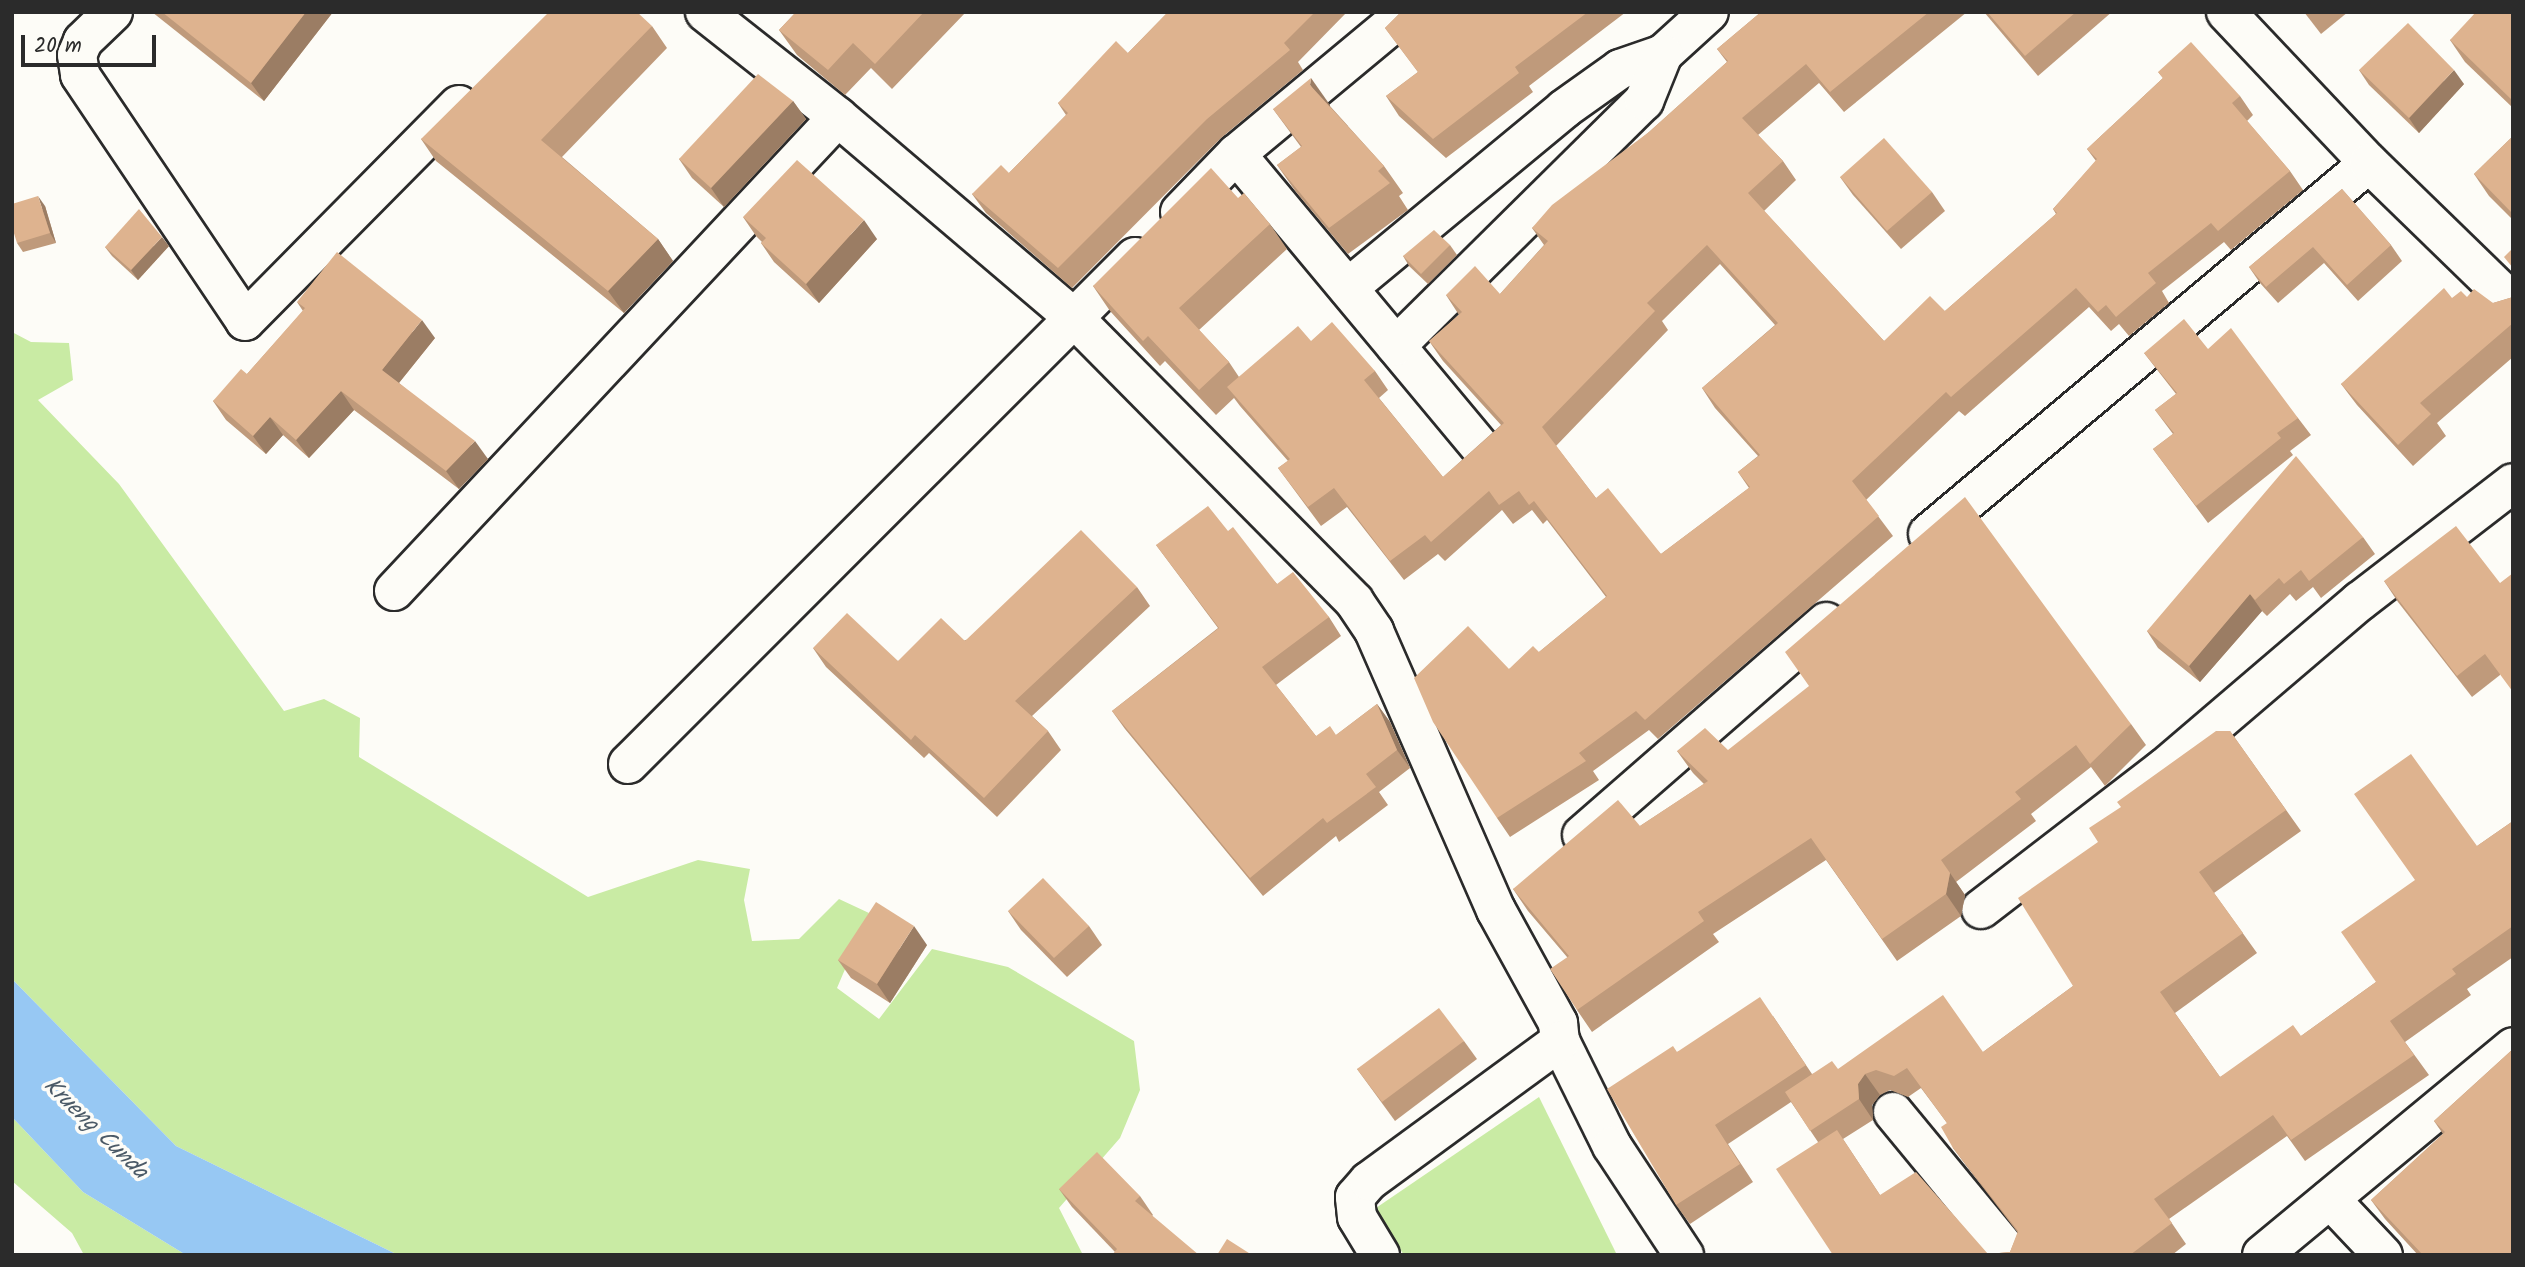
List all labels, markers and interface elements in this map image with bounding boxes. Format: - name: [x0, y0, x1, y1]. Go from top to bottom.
- scale bar: [24, 21, 159, 65]
- text: 20 m: [34, 30, 82, 63]
- water label: Krueng Cunda: [37, 1072, 153, 1186]

